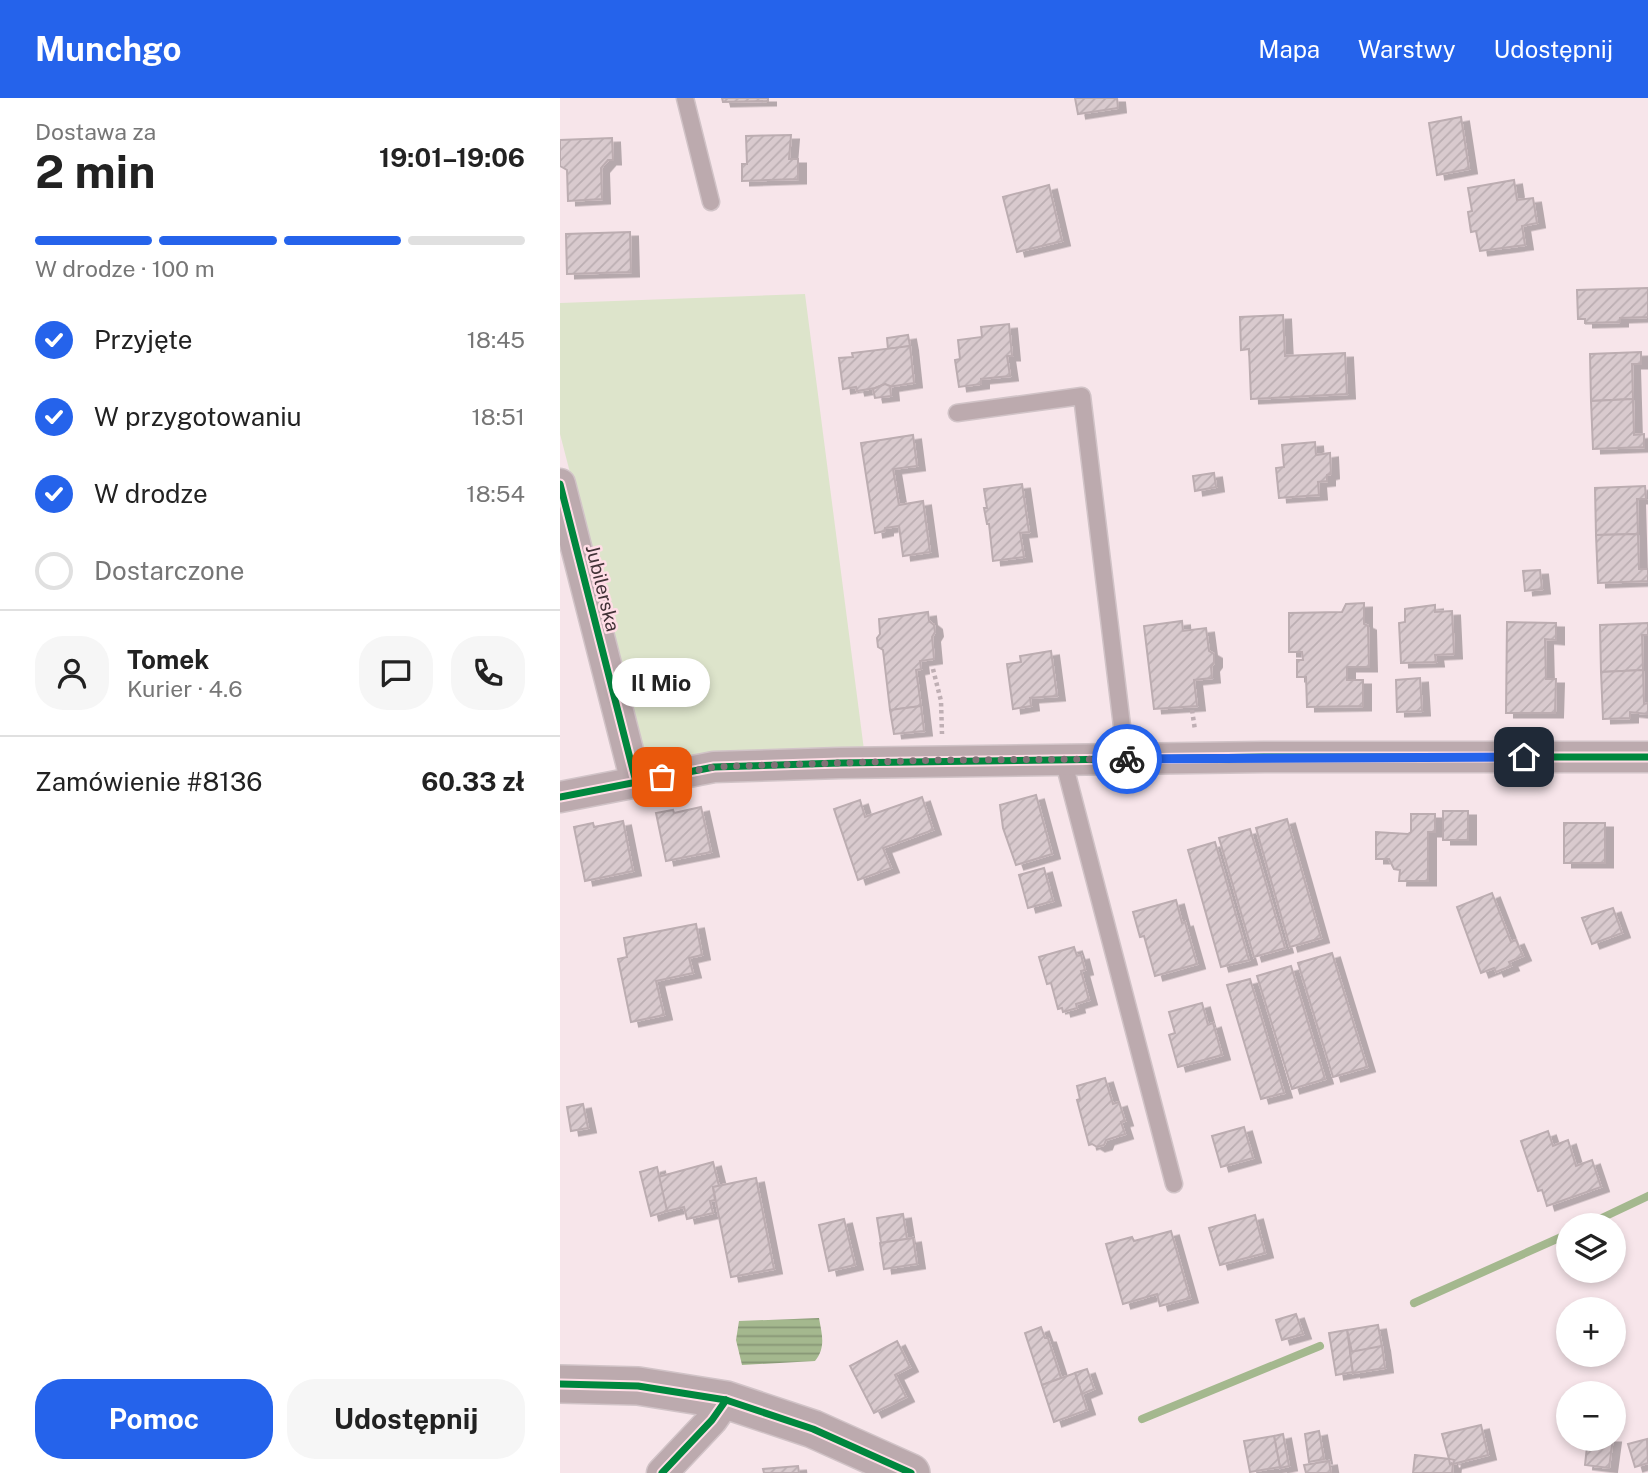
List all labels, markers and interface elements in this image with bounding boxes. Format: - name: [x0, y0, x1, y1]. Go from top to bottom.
- text: Munchgo: [35, 30, 181, 68]
- text: Mapa: [1258, 35, 1320, 63]
- text: Warstwy: [1358, 35, 1456, 63]
- text: Udostępnij: [1494, 35, 1613, 63]
- text: Dostawa za: [35, 118, 156, 145]
- text: 19:01–19:06: [379, 142, 525, 173]
- text: 2 min: [35, 144, 155, 198]
- text: W drodze · 100 m: [35, 255, 215, 282]
- icon: check: [35, 321, 73, 359]
- text: Przyjęte: [94, 324, 193, 355]
- text: 18:45: [467, 326, 525, 353]
- icon: check: [35, 398, 73, 436]
- text: W przygotowaniu: [94, 401, 302, 432]
- text: 18:51: [471, 403, 525, 430]
- icon: check: [35, 475, 73, 513]
- text: W drodze: [94, 478, 208, 509]
- text: 18:54: [466, 480, 525, 507]
- street label: Jubilerska: [582, 542, 624, 634]
- text: Dostarczone: [94, 555, 245, 586]
- button: person: [35, 636, 109, 710]
- button: chat: [359, 636, 433, 710]
- button: phone: [451, 636, 525, 710]
- text: Tomek: [127, 644, 209, 675]
- callout: Il Mio: [613, 658, 711, 707]
- text: Il Mio: [631, 669, 691, 696]
- text: Kurier · 4.6: [127, 675, 242, 702]
- courier: [1092, 724, 1162, 794]
- pin: [1494, 727, 1554, 787]
- icon: home: [1505, 738, 1543, 776]
- icon: bike: [1108, 740, 1146, 778]
- pin: [632, 747, 692, 807]
- icon: bag: [643, 758, 681, 796]
- text: Zamówienie #8136: [35, 766, 262, 797]
- text: 60.33 zł: [421, 766, 525, 797]
- map controls: [1556, 1213, 1626, 1451]
- button: layers: [1556, 1213, 1626, 1283]
- button: +: [1556, 1297, 1626, 1367]
- button: Pomoc: [35, 1379, 273, 1459]
- button: Udostępnij: [287, 1379, 525, 1459]
- button: −: [1556, 1381, 1626, 1451]

